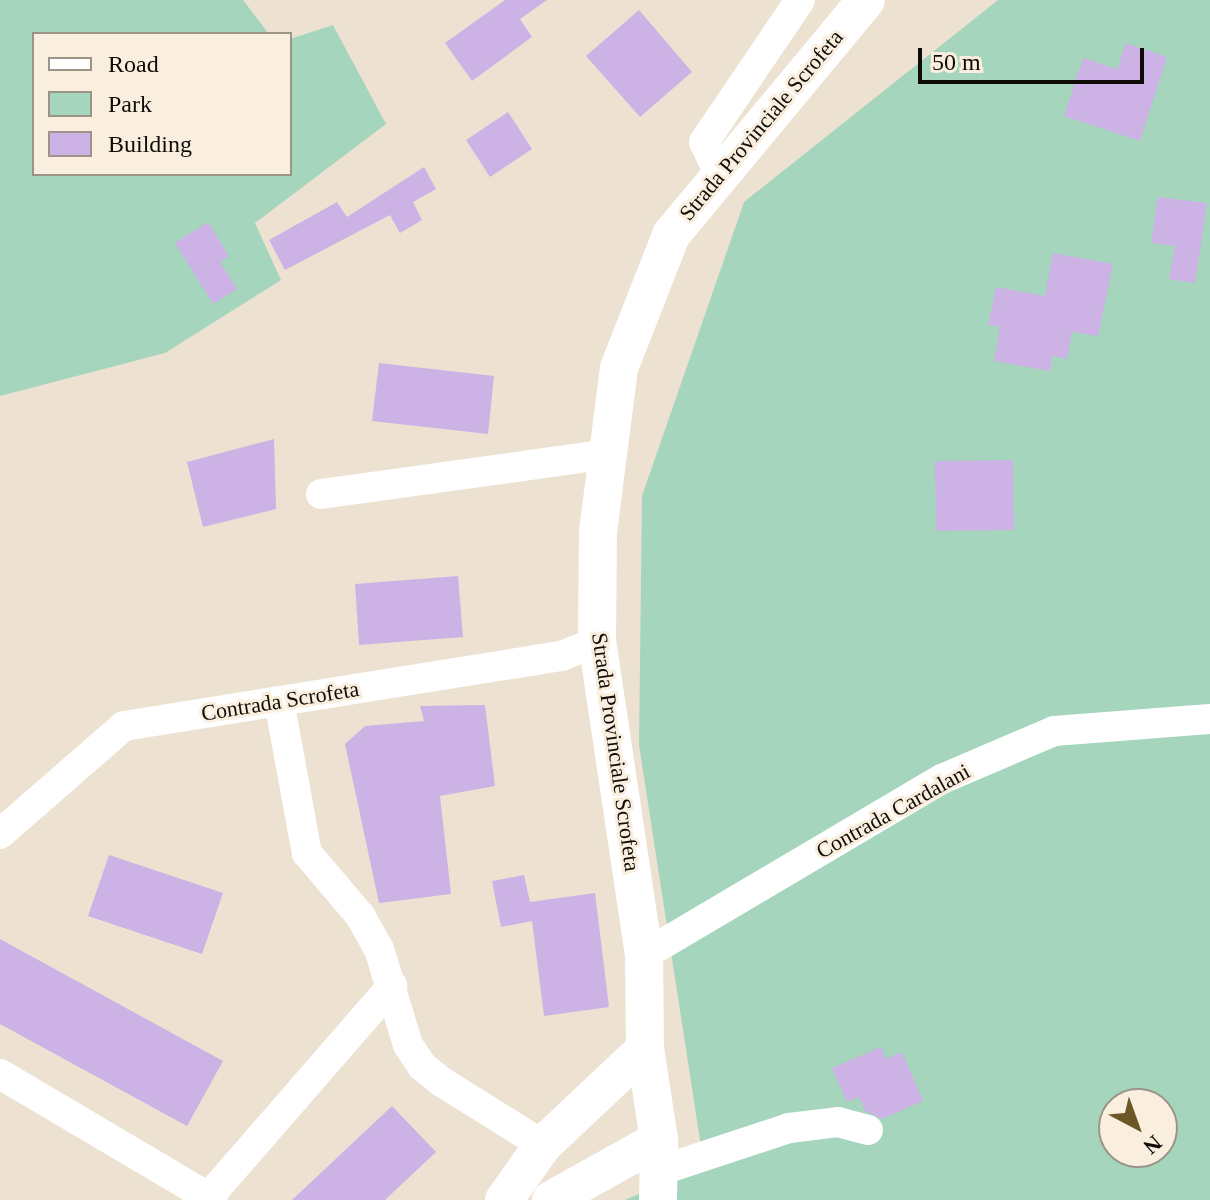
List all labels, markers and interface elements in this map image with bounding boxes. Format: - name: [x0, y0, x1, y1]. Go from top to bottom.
- street label: Strada Provinciale Scrofeta: [674, 24, 848, 226]
- legend: [32, 32, 292, 176]
- scale bar: [922, 32, 1148, 82]
- text: 50 m: [932, 49, 981, 75]
- text: Road: [108, 51, 159, 77]
- text: Park: [108, 91, 152, 117]
- text: Building: [108, 131, 192, 157]
- street label: Strada Provinciale Scrofeta: [586, 631, 646, 873]
- street label: Contrada Scrofeta: [199, 675, 361, 727]
- street label: Contrada Cardalani: [812, 758, 974, 864]
- north arrow: [1098, 1088, 1178, 1168]
- text: N: [1139, 1130, 1167, 1160]

